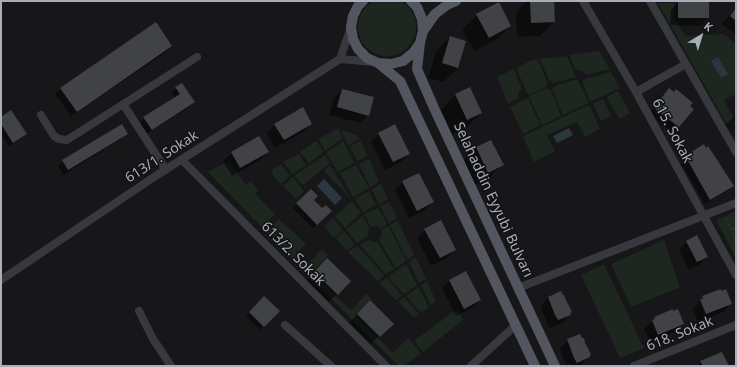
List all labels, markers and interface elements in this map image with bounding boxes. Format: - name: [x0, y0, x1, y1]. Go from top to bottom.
- north arrow: [681, 16, 721, 56]
- text: K: [701, 18, 716, 34]
- street label: 615. Sokak: [648, 96, 696, 166]
- street label: Selahaddin Eyyubi Bulvarı: [450, 120, 536, 280]
- street label: 613/1. Sokak: [122, 127, 202, 187]
- street label: 613/2. Sokak: [258, 219, 328, 289]
- street label: 618. Sokak: [644, 313, 716, 355]

